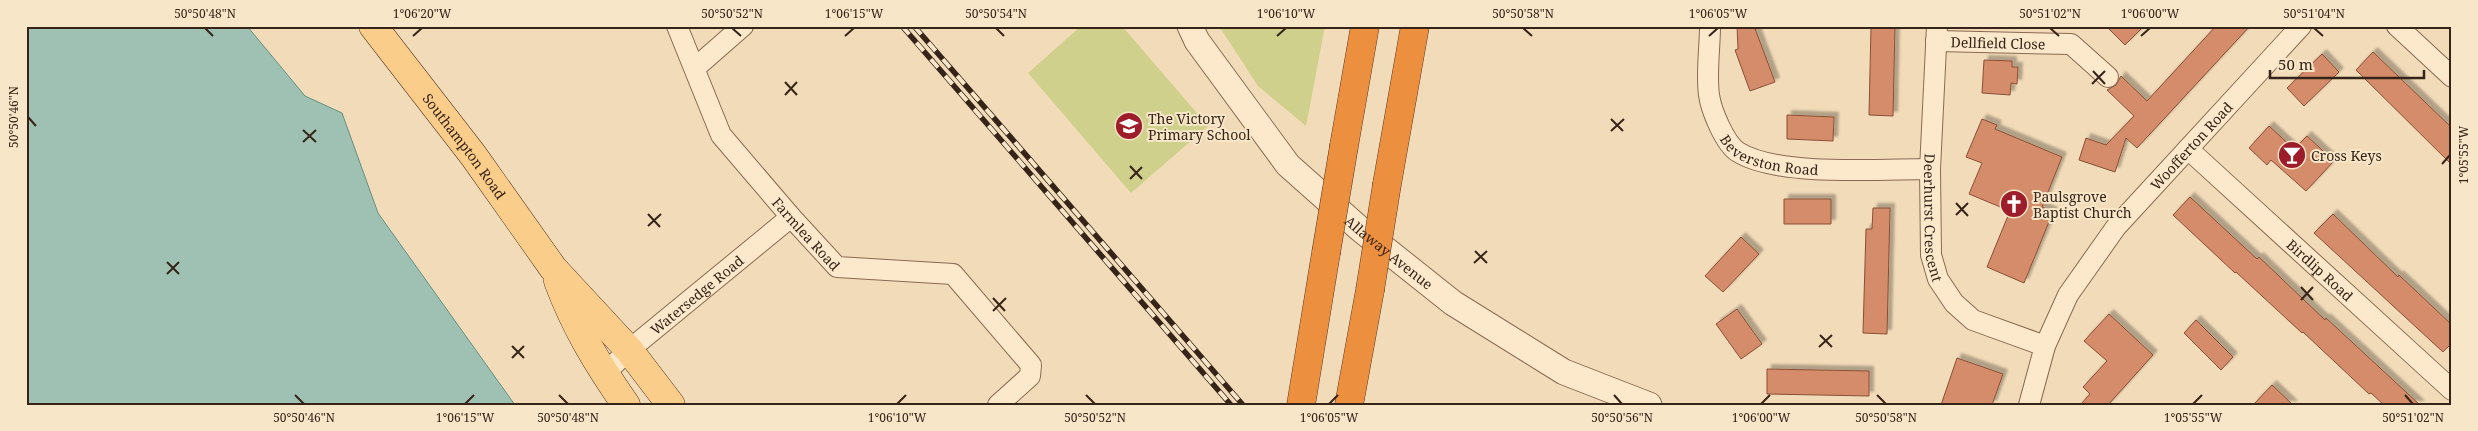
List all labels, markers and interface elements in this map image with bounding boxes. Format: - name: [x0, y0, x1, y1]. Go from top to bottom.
- text: 50°50'48"N: [174, 5, 236, 22]
- text: 1°06'20"W: [393, 5, 452, 22]
- text: 50°50'52"N: [701, 5, 763, 22]
- text: 1°06'15"W: [825, 5, 884, 22]
- text: 50°50'54"N: [965, 5, 1027, 22]
- text: 1°06'10"W: [1257, 5, 1316, 22]
- text: 50°50'58"N: [1492, 5, 1554, 22]
- text: 1°06'05"W: [1689, 5, 1748, 22]
- text: 50°51'02"N: [2019, 5, 2081, 22]
- text: 1°06'00"W: [2121, 5, 2180, 22]
- text: 50°51'04"N: [2283, 5, 2345, 22]
- street label: Dellfield Close: [1950, 32, 2045, 53]
- scale bar: [2270, 48, 2424, 80]
- text: 50 m: [2278, 54, 2313, 74]
- text: 50°50'46"N: [5, 86, 22, 148]
- street label: Southampton Road: [419, 89, 511, 203]
- street label: Woofferton Road: [2146, 97, 2237, 194]
- place label: The Victory Primary School: [1148, 109, 1251, 144]
- school or university icon: The Victory Primary School: [1114, 111, 1144, 141]
- text: 1°05'55"W: [2455, 125, 2472, 184]
- street label: Beverston Road: [1716, 131, 1819, 179]
- bar icon: Cross Keys: [2277, 140, 2307, 170]
- place label: Cross Keys: [2311, 146, 2382, 165]
- street label: Deerhurst Crescent: [1920, 153, 1948, 284]
- place label: Paulsgrove Baptist Church: [2033, 187, 2132, 222]
- church icon: Paulsgrove Baptist Church: [1999, 189, 2029, 219]
- street label: Farmlea Road: [768, 193, 845, 274]
- street label: Allaway Avenue: [1341, 211, 1437, 293]
- street label: Birdlip Road: [2283, 234, 2358, 305]
- street label: Watersedge Road: [646, 250, 747, 339]
- text: 50°50'46"N: [273, 409, 335, 426]
- text: 1°06'15"W: [436, 409, 495, 426]
- text: 50°50'48"N: [537, 409, 599, 426]
- text: 1°06'10"W: [868, 409, 927, 426]
- text: 50°50'52"N: [1064, 409, 1126, 426]
- text: 1°06'05"W: [1300, 409, 1359, 426]
- text: 50°50'56"N: [1591, 409, 1653, 426]
- text: 1°06'00"W: [1732, 409, 1791, 426]
- text: 50°50'58"N: [1855, 409, 1917, 426]
- text: 1°05'55"W: [2164, 409, 2223, 426]
- text: 50°51'02"N: [2382, 409, 2444, 426]

